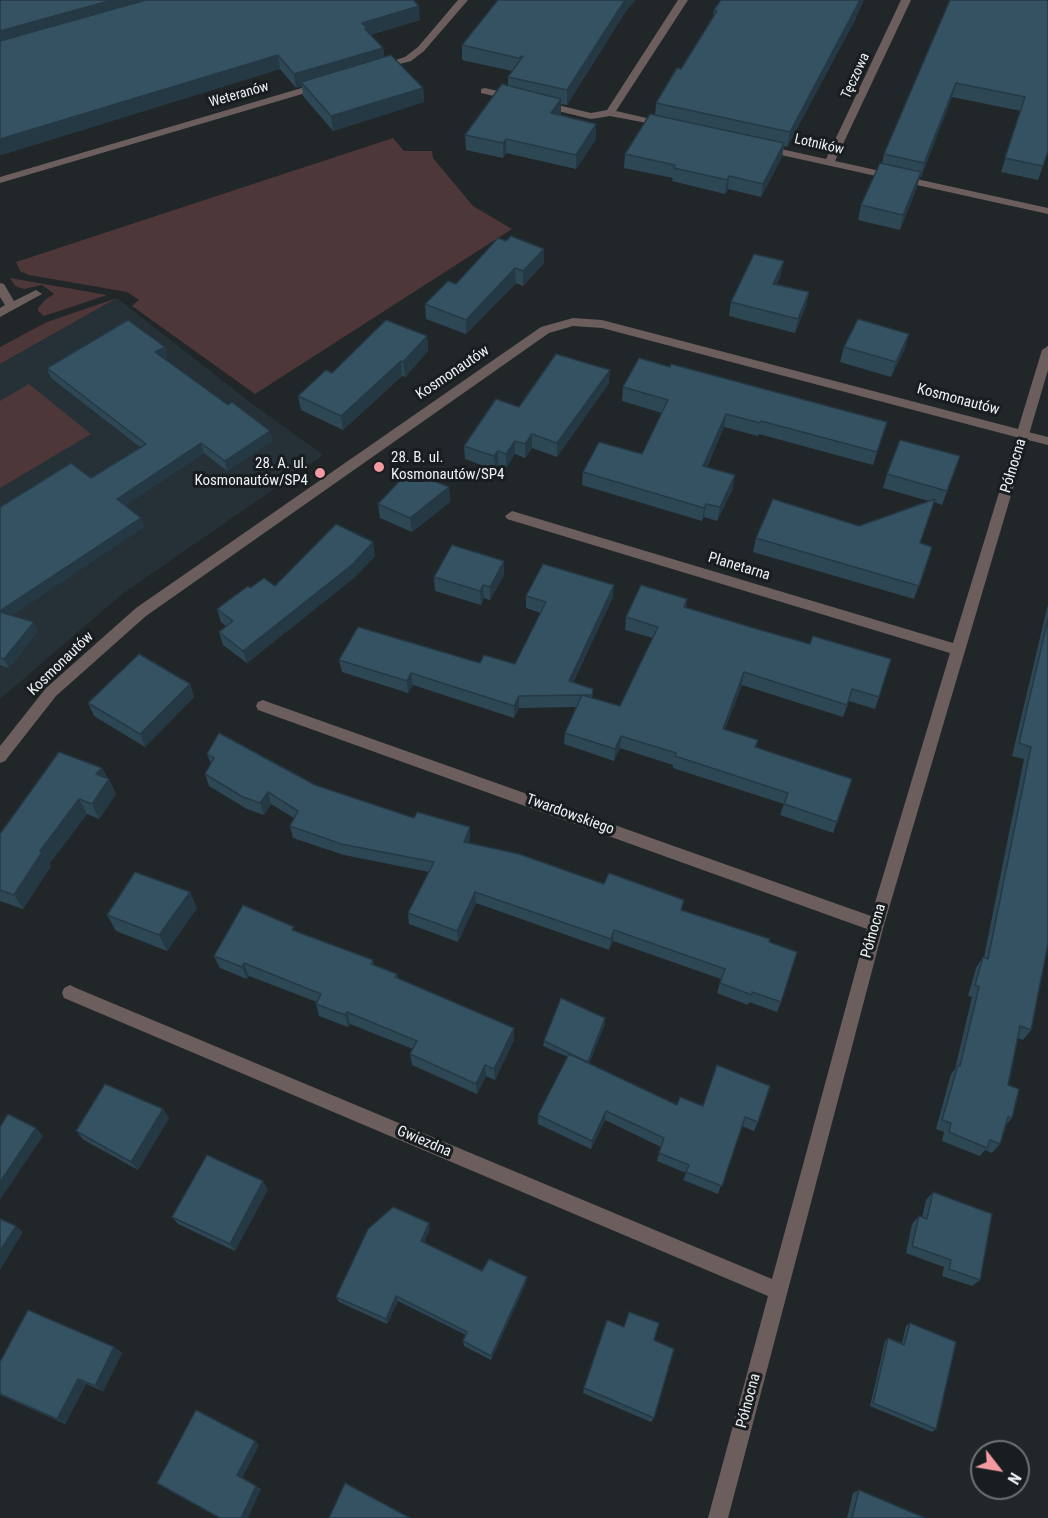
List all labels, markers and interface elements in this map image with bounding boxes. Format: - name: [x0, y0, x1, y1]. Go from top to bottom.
- street label: Tęczowa: [838, 50, 874, 102]
- street label: Weteranów: [207, 78, 271, 112]
- street label: Lotników: [793, 131, 845, 159]
- street label: Kosmonautów: [413, 342, 493, 404]
- street label: Kosmonautów: [915, 380, 1001, 420]
- street label: Północna: [997, 437, 1031, 495]
- place label: 28. B. ul. Kosmonautów/SP4: [391, 449, 505, 484]
- place label: 28. A. ul. Kosmonautów/SP4: [194, 455, 308, 490]
- marker: 28. B. ul. Kosmonautów/SP4: [372, 460, 386, 474]
- marker: 28. A. ul. Kosmonautów/SP4: [313, 466, 327, 480]
- street label: Planetarna: [706, 549, 772, 585]
- street label: Kosmonautów: [24, 628, 98, 700]
- street label: Twardowskiego: [523, 791, 617, 839]
- street label: Północna: [858, 902, 890, 960]
- street label: Gwiezdna: [394, 1122, 454, 1162]
- street label: Północna: [733, 1372, 765, 1430]
- north arrow: [970, 1440, 1030, 1500]
- text: N: [1003, 1469, 1025, 1488]

